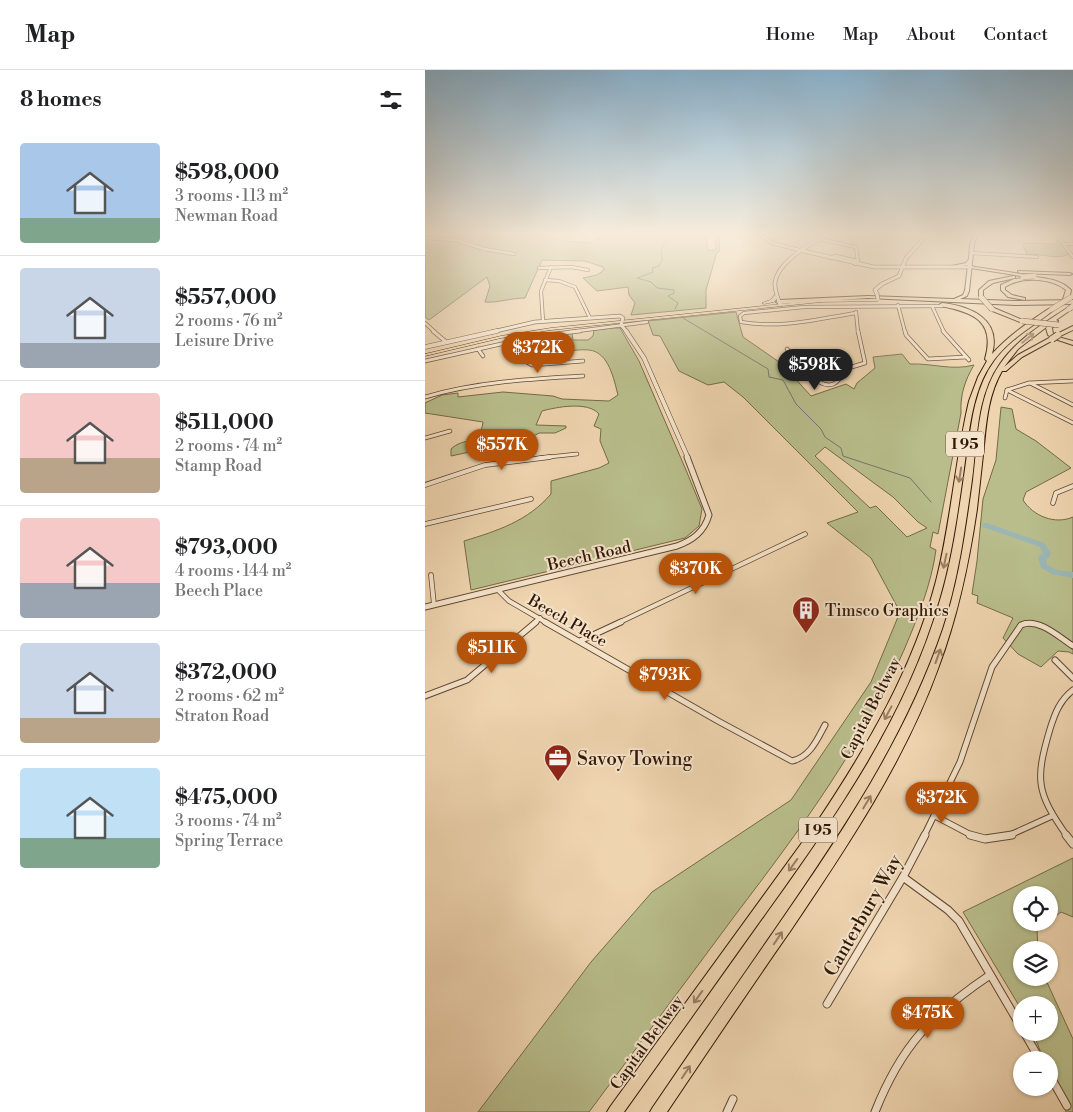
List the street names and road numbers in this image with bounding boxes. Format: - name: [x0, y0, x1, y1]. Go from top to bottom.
- road number: I 95: [946, 432, 984, 456]
- street label: Beech Road: [544, 537, 633, 576]
- street label: Beech Place: [523, 590, 611, 652]
- street label: Capital Beltway: [837, 654, 905, 763]
- road number: I 95: [799, 818, 837, 842]
- street label: Canterbury Way: [818, 850, 908, 981]
- street label: Capital Beltway: [606, 991, 688, 1094]

